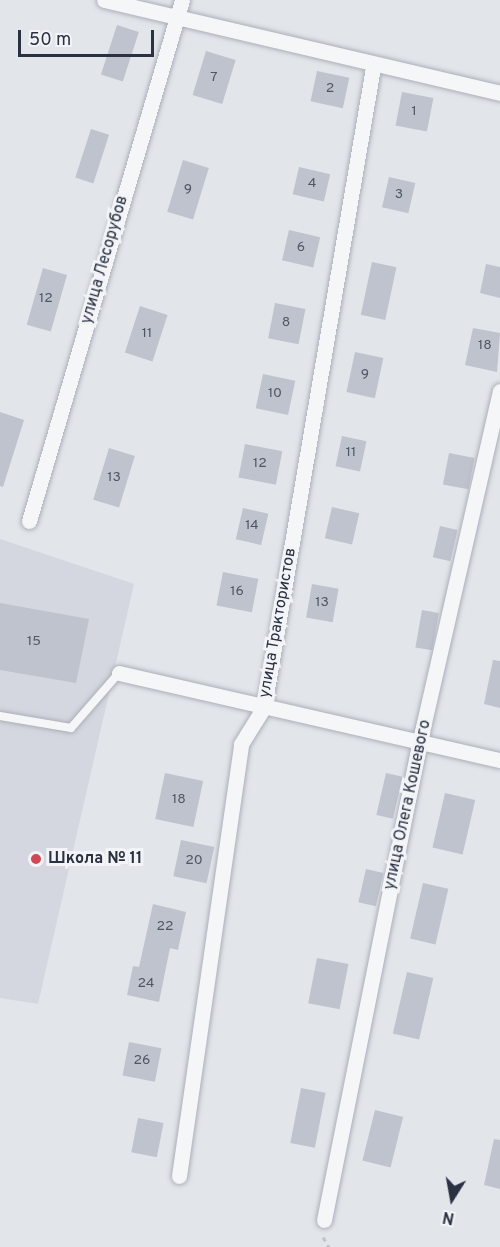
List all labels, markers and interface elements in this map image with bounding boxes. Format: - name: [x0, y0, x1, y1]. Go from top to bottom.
- scale bar: [21, 18, 158, 56]
- text: 50 m: [29, 29, 71, 52]
- house number: 7: [210, 70, 218, 86]
- house number: 2: [326, 81, 334, 97]
- house number: 1: [411, 104, 417, 120]
- house number: 4: [308, 176, 316, 192]
- house number: 9: [184, 182, 192, 198]
- house number: 3: [395, 187, 403, 203]
- street label: улица Лесорубов: [77, 194, 133, 326]
- house number: 6: [297, 240, 305, 256]
- house number: 12: [39, 291, 53, 307]
- house number: 8: [282, 315, 290, 331]
- house number: 11: [142, 326, 152, 342]
- house number: 18: [478, 338, 492, 354]
- house number: 9: [361, 367, 369, 383]
- house number: 10: [268, 386, 282, 402]
- house number: 11: [346, 445, 356, 461]
- house number: 12: [253, 456, 267, 472]
- house number: 13: [107, 470, 121, 486]
- house number: 14: [245, 518, 259, 534]
- street label: улица Трактористов: [255, 546, 301, 700]
- house number: 16: [230, 584, 244, 600]
- house number: 13: [315, 595, 329, 611]
- house number: 15: [27, 634, 41, 650]
- street label: улица Олега Кошевого: [381, 718, 435, 892]
- house number: 18: [172, 792, 186, 808]
- place label: Школа № 11: [48, 849, 142, 869]
- marker: Школа № 11: [29, 852, 43, 866]
- house number: 20: [185, 853, 203, 869]
- house number: 22: [156, 919, 174, 935]
- house number: 24: [137, 976, 155, 992]
- house number: 26: [134, 1053, 150, 1069]
- north arrow: [422, 1169, 482, 1229]
- text: N: [441, 1206, 456, 1228]

